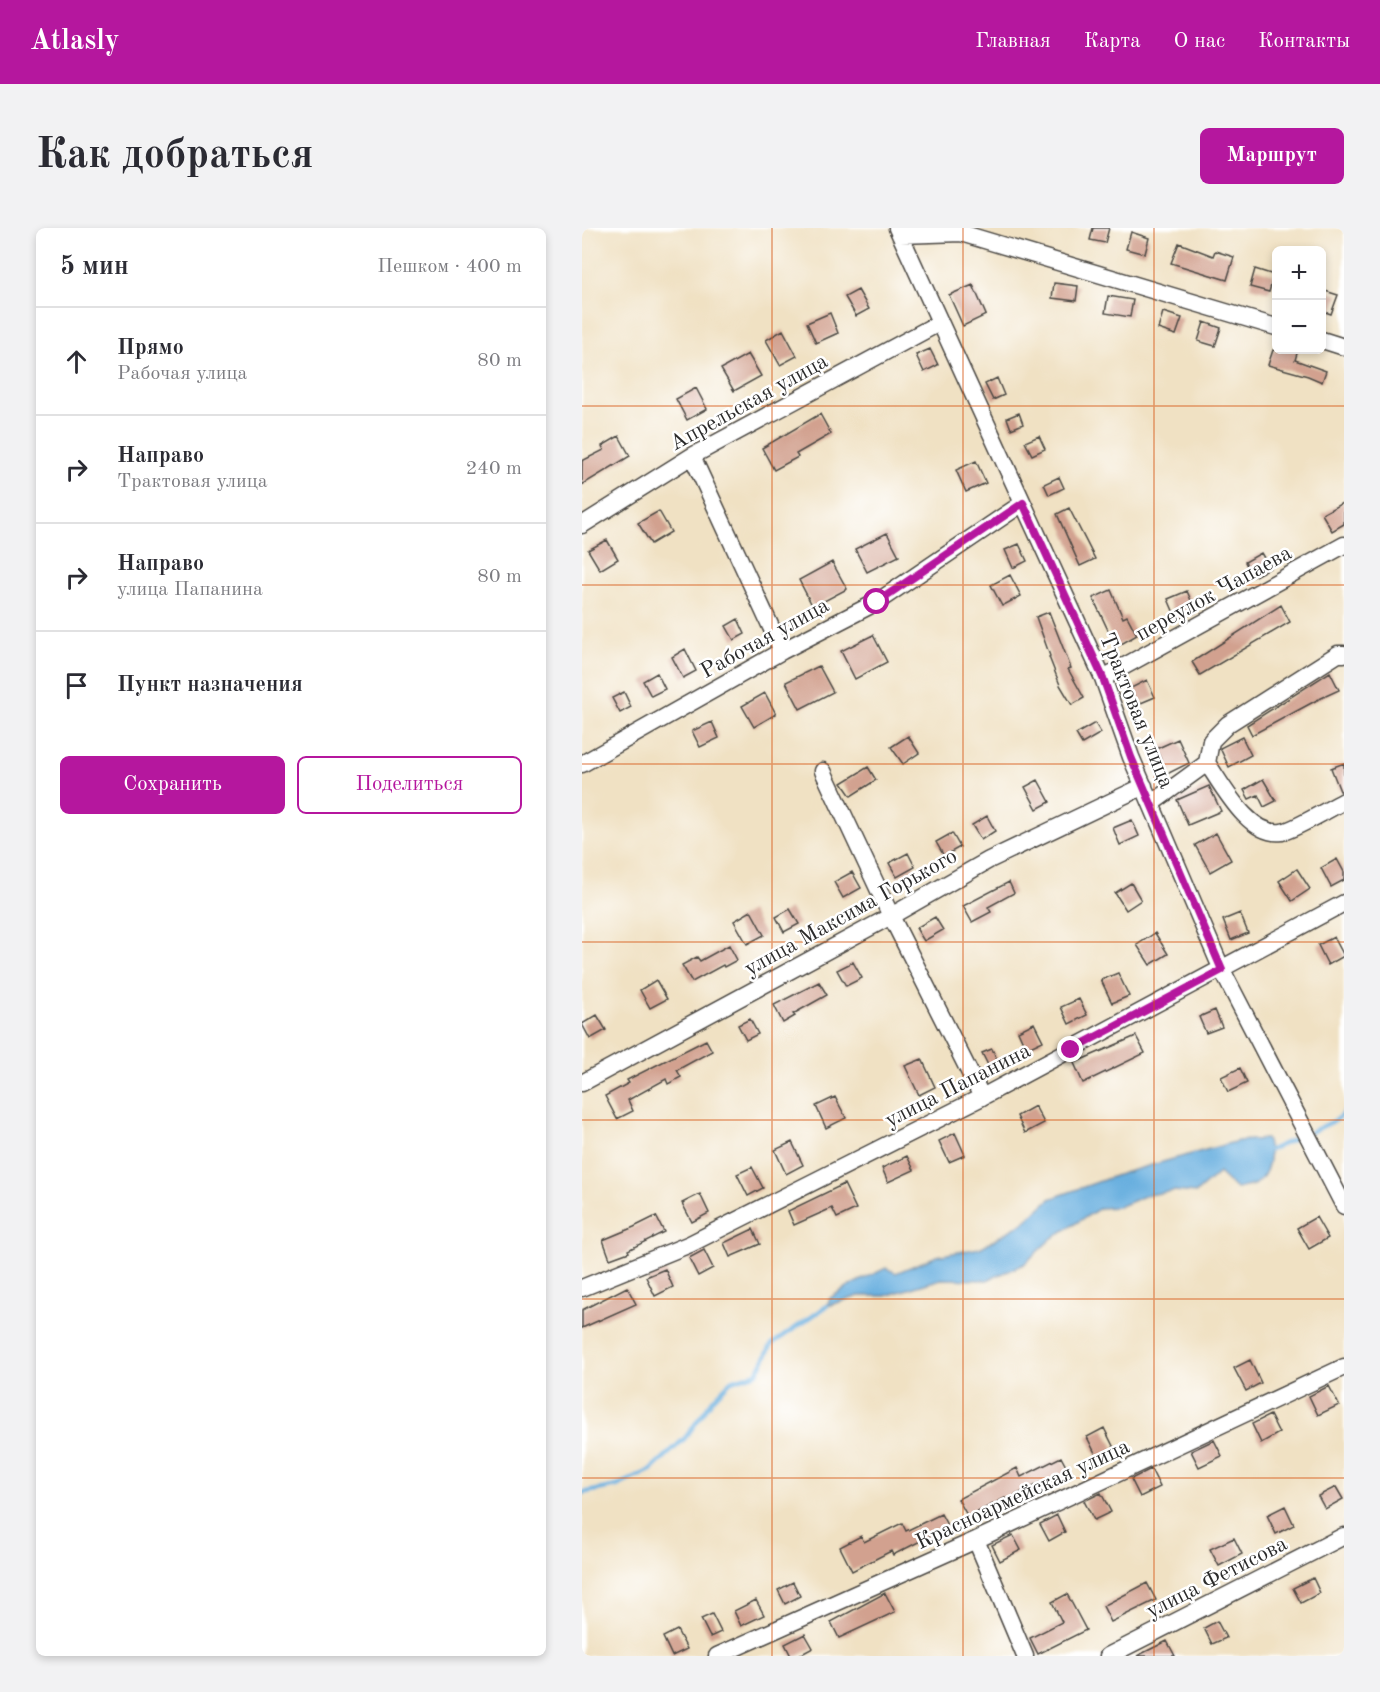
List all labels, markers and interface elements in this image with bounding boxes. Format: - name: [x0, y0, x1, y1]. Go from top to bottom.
- text: Atlasly: [30, 28, 120, 56]
- text: Главная: [975, 31, 1051, 52]
- text: Карта: [1084, 31, 1141, 52]
- text: О нас: [1174, 31, 1225, 52]
- text: Контакты: [1258, 31, 1350, 52]
- button: Маршрут: [1200, 128, 1344, 184]
- text: Как добраться: [36, 135, 313, 177]
- map controls: [1272, 246, 1326, 354]
- button: +: [1272, 246, 1326, 300]
- text: 5 мин: [60, 254, 129, 280]
- text: Пешком · 400 m: [377, 257, 522, 277]
- button: −: [1272, 300, 1326, 354]
- text: Прямо: [117, 337, 184, 359]
- icon: ahead: [60, 345, 93, 378]
- street label: Апрельская улица: [666, 350, 832, 455]
- text: 80 m: [477, 351, 522, 371]
- text: Рабочая улица: [117, 364, 247, 384]
- text: Направо: [117, 445, 204, 467]
- icon: right: [60, 453, 93, 486]
- text: 240 m: [466, 459, 522, 479]
- text: Трактовая улица: [117, 472, 268, 492]
- street label: переулок Чапаева: [1132, 542, 1296, 646]
- text: Направо: [117, 553, 204, 575]
- icon: right: [60, 561, 93, 594]
- text: 80 m: [477, 567, 522, 587]
- text: улица Папанина: [117, 580, 263, 600]
- route start: [863, 588, 889, 614]
- street label: Рабочая улица: [697, 594, 833, 683]
- street label: Трактовая улица: [1095, 630, 1177, 792]
- icon: arrive: [60, 669, 93, 702]
- text: Пункт назначения: [117, 674, 303, 696]
- button: Сохранить: [60, 756, 285, 814]
- button: Поделиться: [297, 756, 522, 814]
- street label: улица Максима Горького: [741, 845, 961, 980]
- route end: [1057, 1036, 1083, 1062]
- street label: улица Папанина: [881, 1040, 1034, 1132]
- street label: Красноармейская улица: [913, 1436, 1133, 1554]
- street label: улица Фетисова: [1143, 1533, 1291, 1623]

